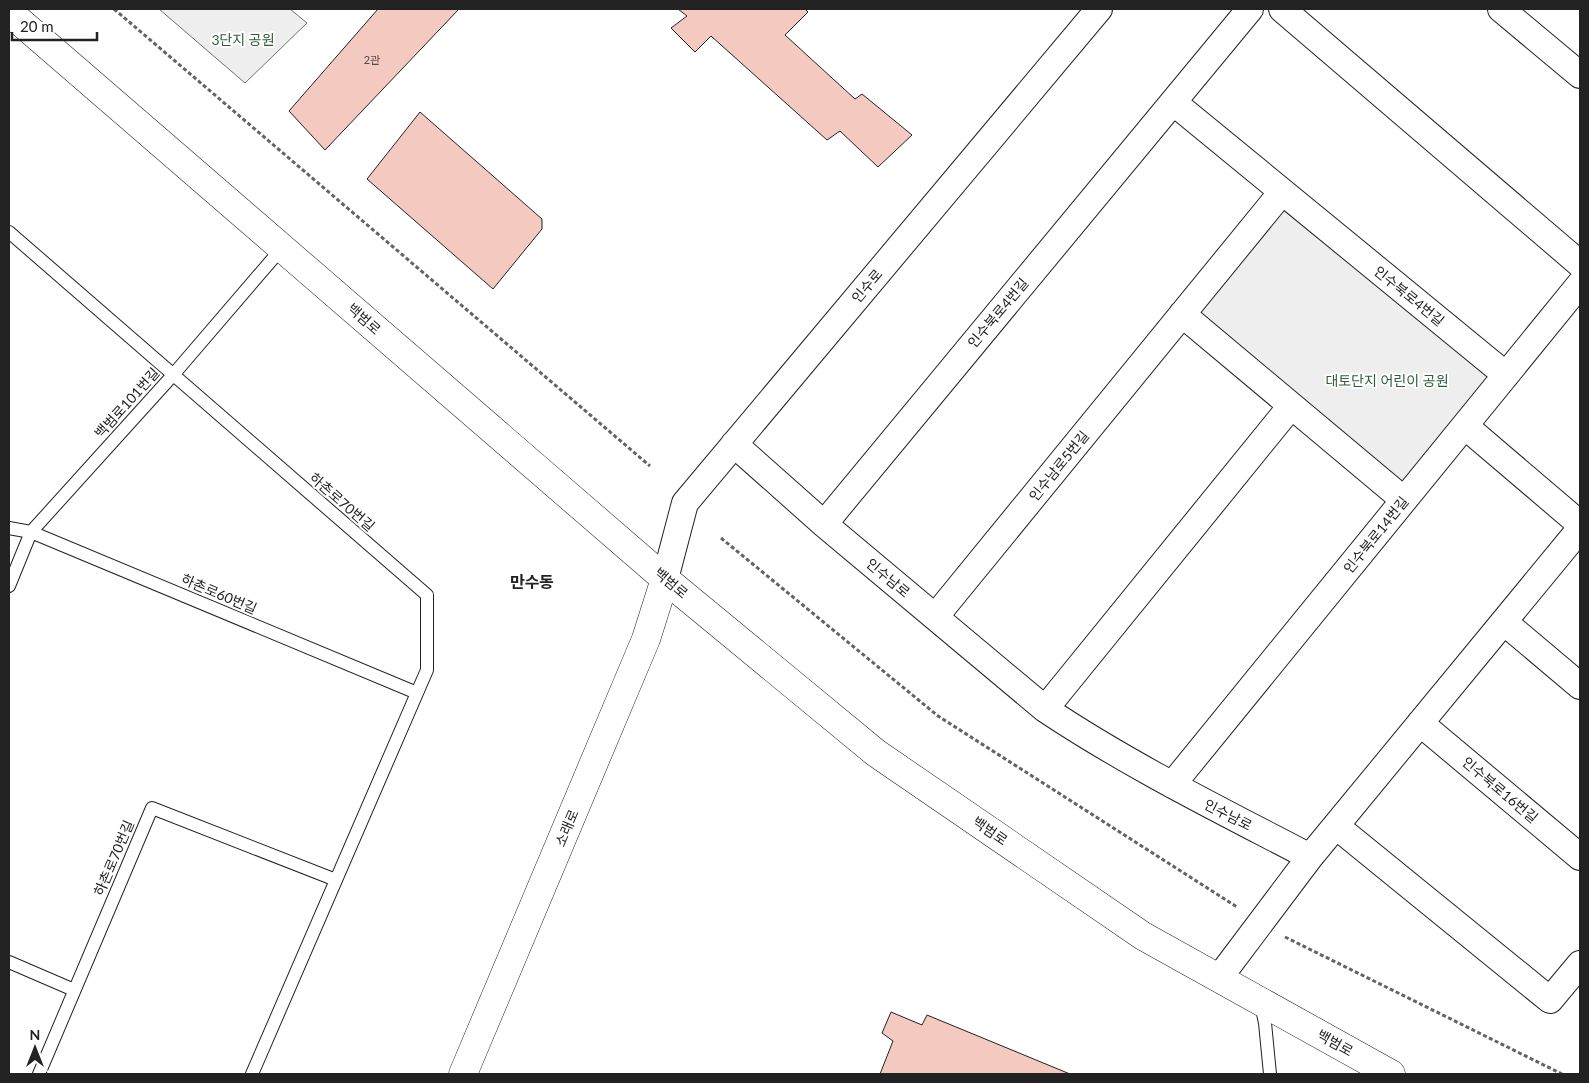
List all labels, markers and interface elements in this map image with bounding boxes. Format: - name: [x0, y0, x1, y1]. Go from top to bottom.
- scale bar: [12, 10, 98, 42]
- text: 20 m: [20, 17, 54, 35]
- park label: 3단지 공원: [211, 31, 275, 48]
- house number: 2관: [364, 53, 380, 66]
- street label: 인수북로4번길: [1371, 262, 1448, 329]
- street label: 인수로: [848, 265, 886, 306]
- street label: 인수북로4번길: [964, 275, 1032, 351]
- street label: 백범로: [344, 300, 385, 338]
- street label: 백범로101번길: [91, 364, 163, 441]
- park label: 대토단지 어린이 공원: [1325, 372, 1449, 389]
- street label: 인수남로5번길: [1025, 427, 1092, 504]
- street label: 하촌로70번길: [306, 469, 378, 534]
- street label: 인수북로14번길: [1340, 493, 1412, 576]
- street label: 인수남로: [863, 555, 914, 601]
- street label: 백범로: [651, 564, 692, 602]
- street label: 하촌로60번길: [179, 570, 260, 617]
- district label: 만수동: [510, 572, 554, 591]
- street label: 인수북로16번길: [1459, 753, 1542, 826]
- street label: 인수남로: [1201, 795, 1255, 834]
- street label: 소래로: [551, 807, 582, 849]
- street label: 백범로: [970, 813, 1011, 849]
- street label: 하촌로70번길: [90, 817, 137, 898]
- north arrow: [10, 1023, 60, 1073]
- text: N: [30, 1026, 40, 1043]
- street label: 백범로: [1314, 1026, 1356, 1059]

